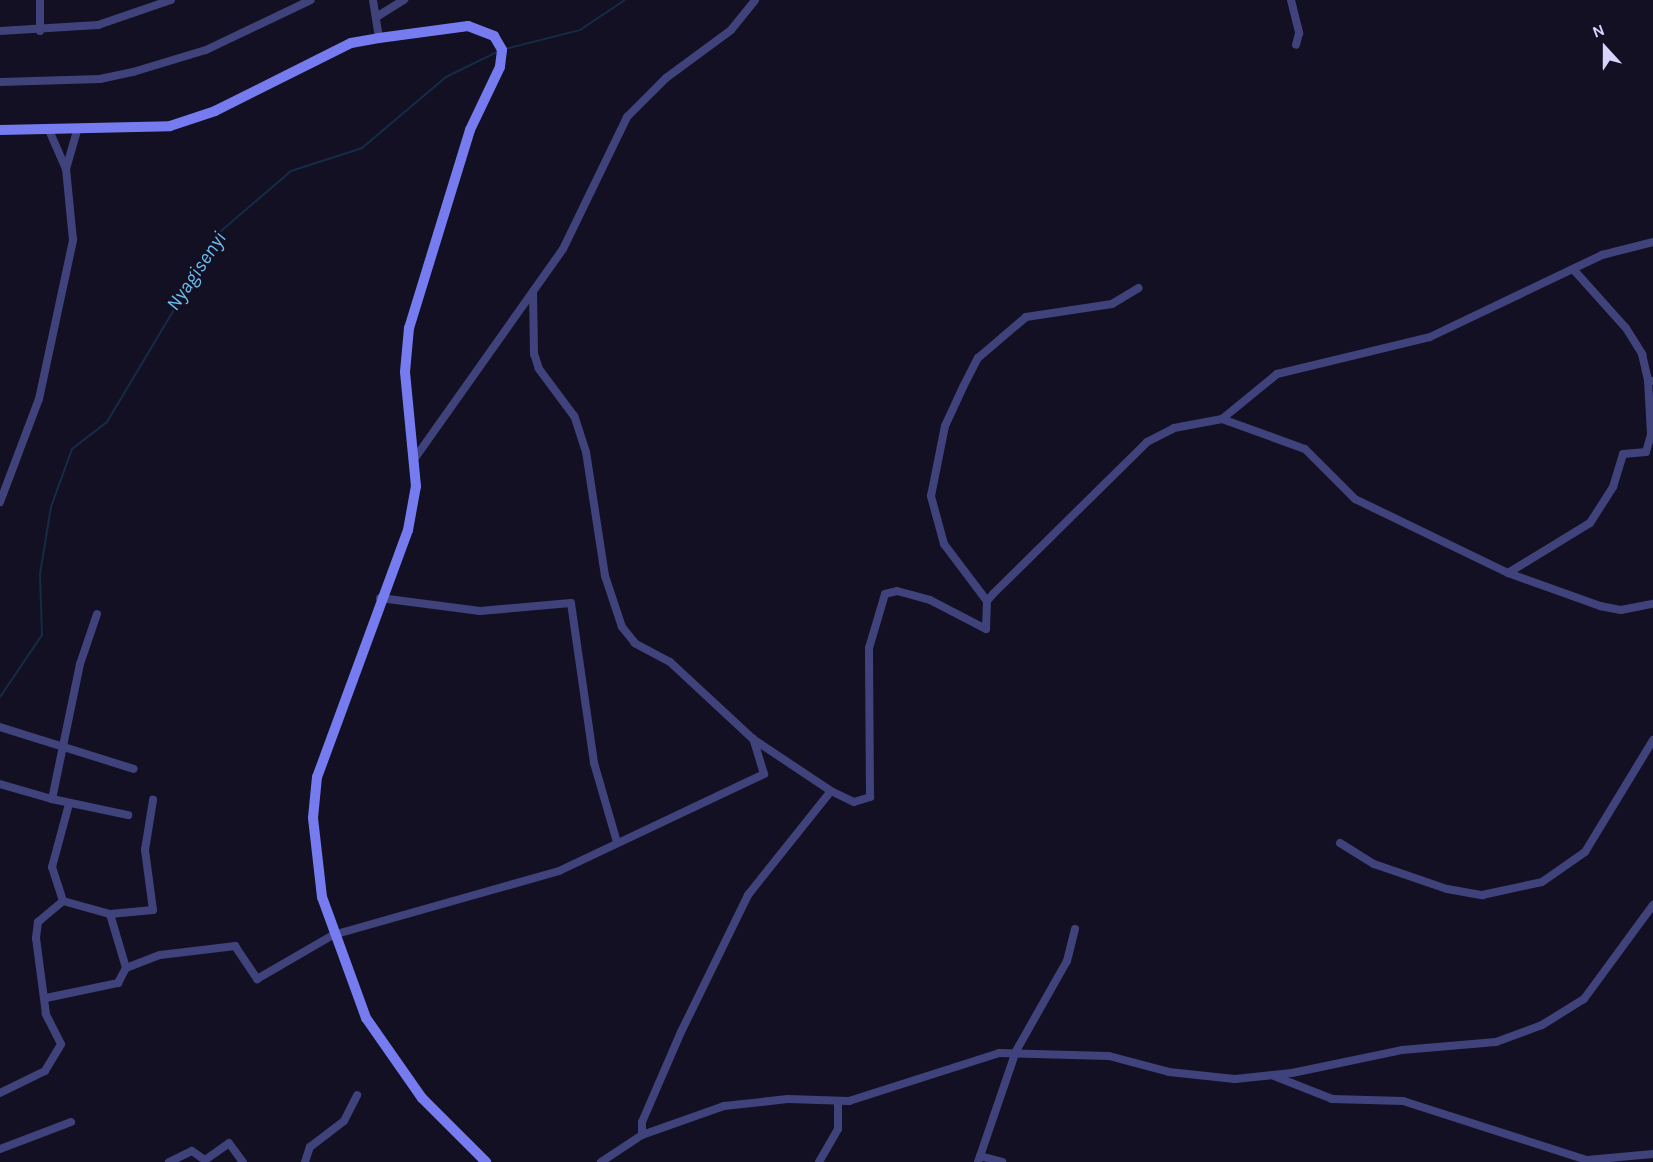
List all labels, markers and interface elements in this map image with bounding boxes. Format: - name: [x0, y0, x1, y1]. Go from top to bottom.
- north arrow: [1575, 18, 1635, 78]
- text: N: [1590, 20, 1607, 42]
- water label: Nyagisenyi: [161, 227, 231, 315]

